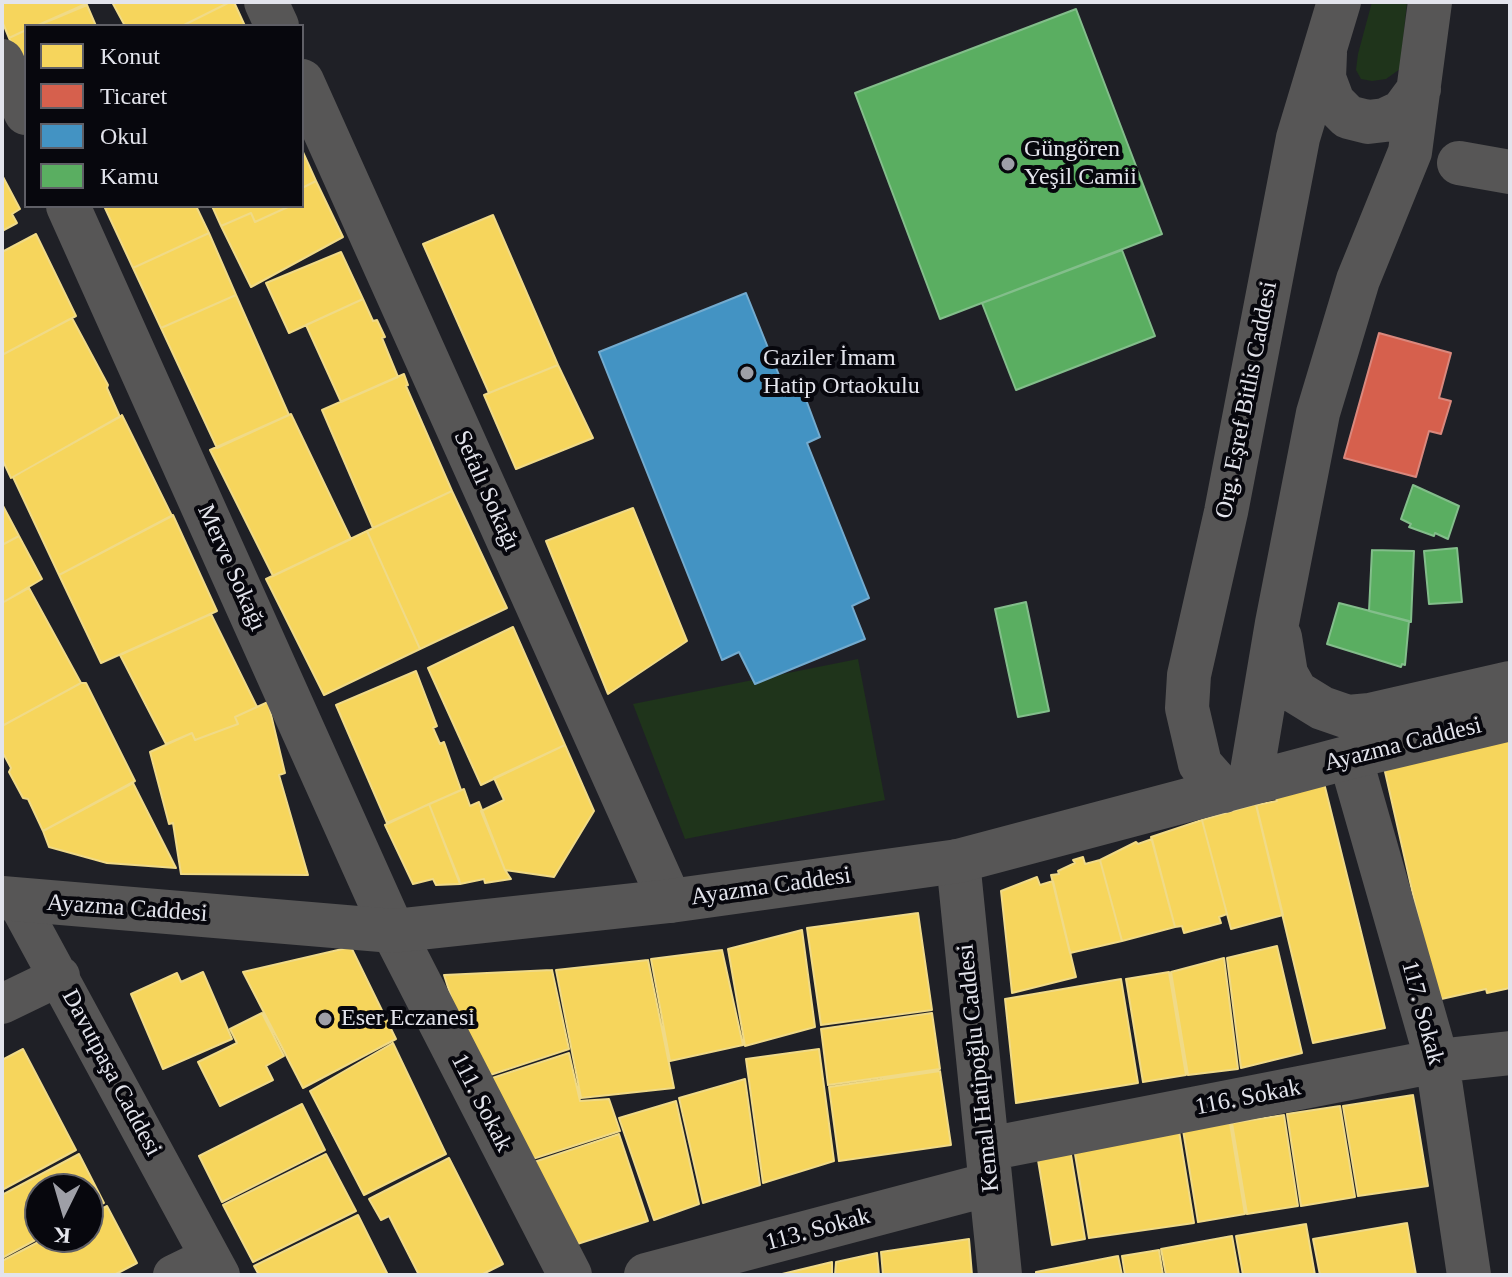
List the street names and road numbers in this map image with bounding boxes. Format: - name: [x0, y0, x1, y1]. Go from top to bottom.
- street label: Org. Eşref Bitlis Caddesi: [1210, 279, 1284, 521]
- street label: Sefalı Sokağı: [447, 426, 525, 556]
- street label: Merve Sokağı: [190, 500, 272, 636]
- street label: Ayazma Caddesi: [1321, 712, 1485, 778]
- street label: Ayazma Caddesi: [689, 862, 853, 912]
- street label: Ayazma Caddesi: [46, 889, 208, 929]
- street label: Kemal Hatipoğlu Caddesi: [952, 943, 1006, 1193]
- street label: 117. Sokak: [1394, 958, 1450, 1068]
- street label: Davutpaşa Caddesi: [55, 985, 167, 1161]
- street label: 111. Sokak: [444, 1049, 518, 1157]
- street label: 116. Sokak: [1193, 1074, 1303, 1122]
- street label: 113. Sokak: [763, 1202, 873, 1258]

